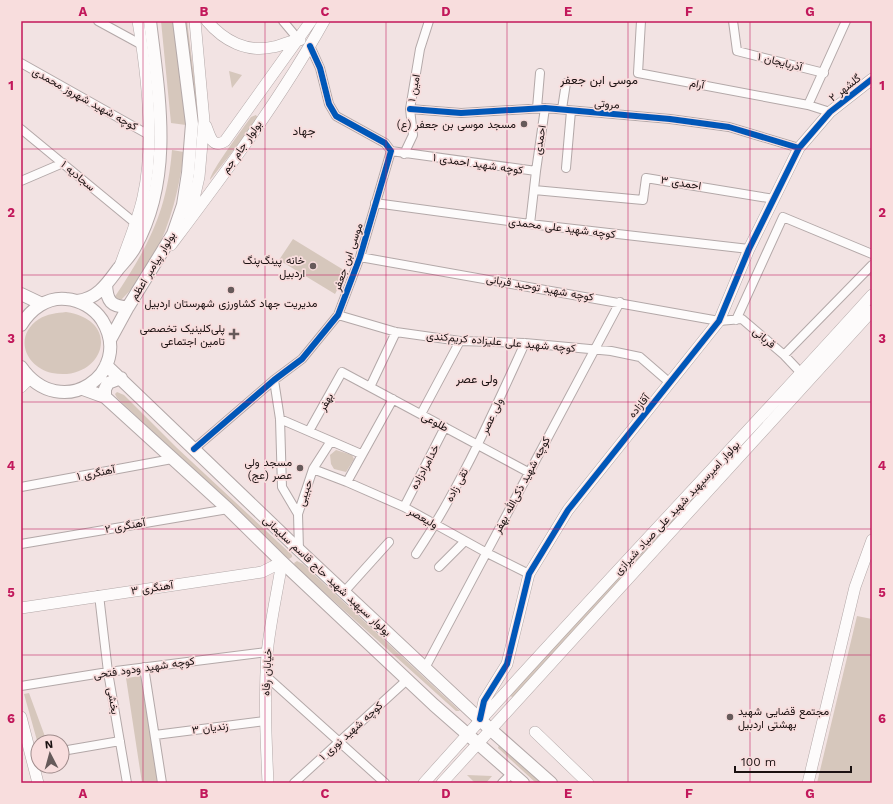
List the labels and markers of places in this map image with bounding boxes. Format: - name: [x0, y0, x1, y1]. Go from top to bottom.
- place label: مسجد موسی بن جعفر (ع): [397, 118, 516, 132]
- marker: مسجد موسی بن جعفر (ع): [519, 119, 529, 129]
- place label: خانه پینگ‌پنگ اردبیل: [243, 254, 305, 280]
- marker: خانه پینگ‌پنگ اردبیل: [308, 261, 318, 271]
- marker: مدیریت جهاد کشاورزی شهرستان اردبیل: [226, 285, 236, 295]
- place label: مدیریت جهاد کشاورزی شهرستان اردبیل: [145, 297, 318, 310]
- place label: پلی‌کلینیک تخصصی تامین اجتماعی: [140, 322, 225, 348]
- marker: پلی‌کلینیک تخصصی تامین اجتماعی: [228, 328, 240, 340]
- place label: مسجد ولی عصر (عج): [245, 456, 292, 483]
- marker: مسجد ولی عصر (عج): [295, 463, 305, 473]
- place label: مجتمع قضایی شهید بهشتی اردبیل: [738, 705, 829, 731]
- marker: مجتمع قضایی شهید بهشتی اردبیل: [725, 712, 735, 722]

